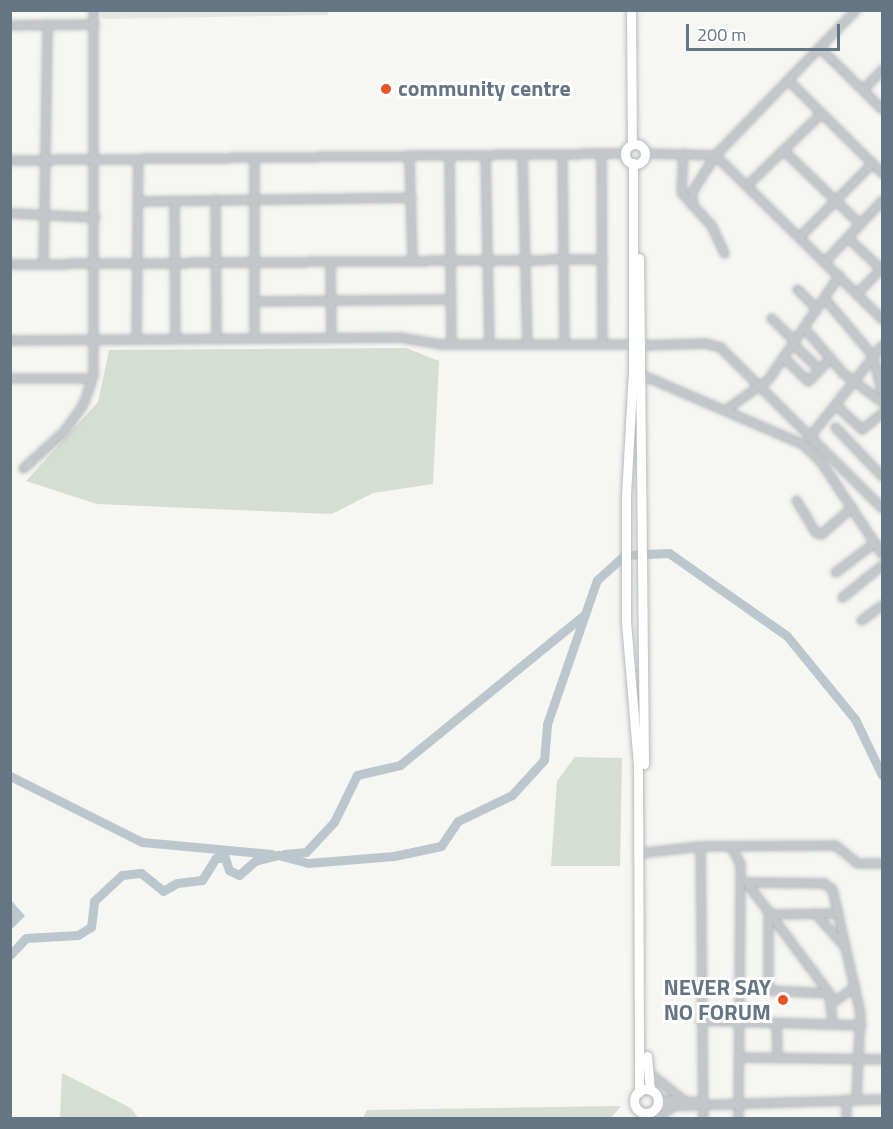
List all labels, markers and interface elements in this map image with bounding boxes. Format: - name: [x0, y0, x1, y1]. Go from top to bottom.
- scale bar: [689, 12, 844, 50]
- text: 200 m: [697, 21, 746, 48]
- place label: community centre: [398, 76, 571, 102]
- marker: community centre: [379, 82, 393, 96]
- place label: NEVER SAY NO FORUM: [664, 974, 771, 1026]
- marker: NEVER SAY NO FORUM: [776, 993, 790, 1007]

